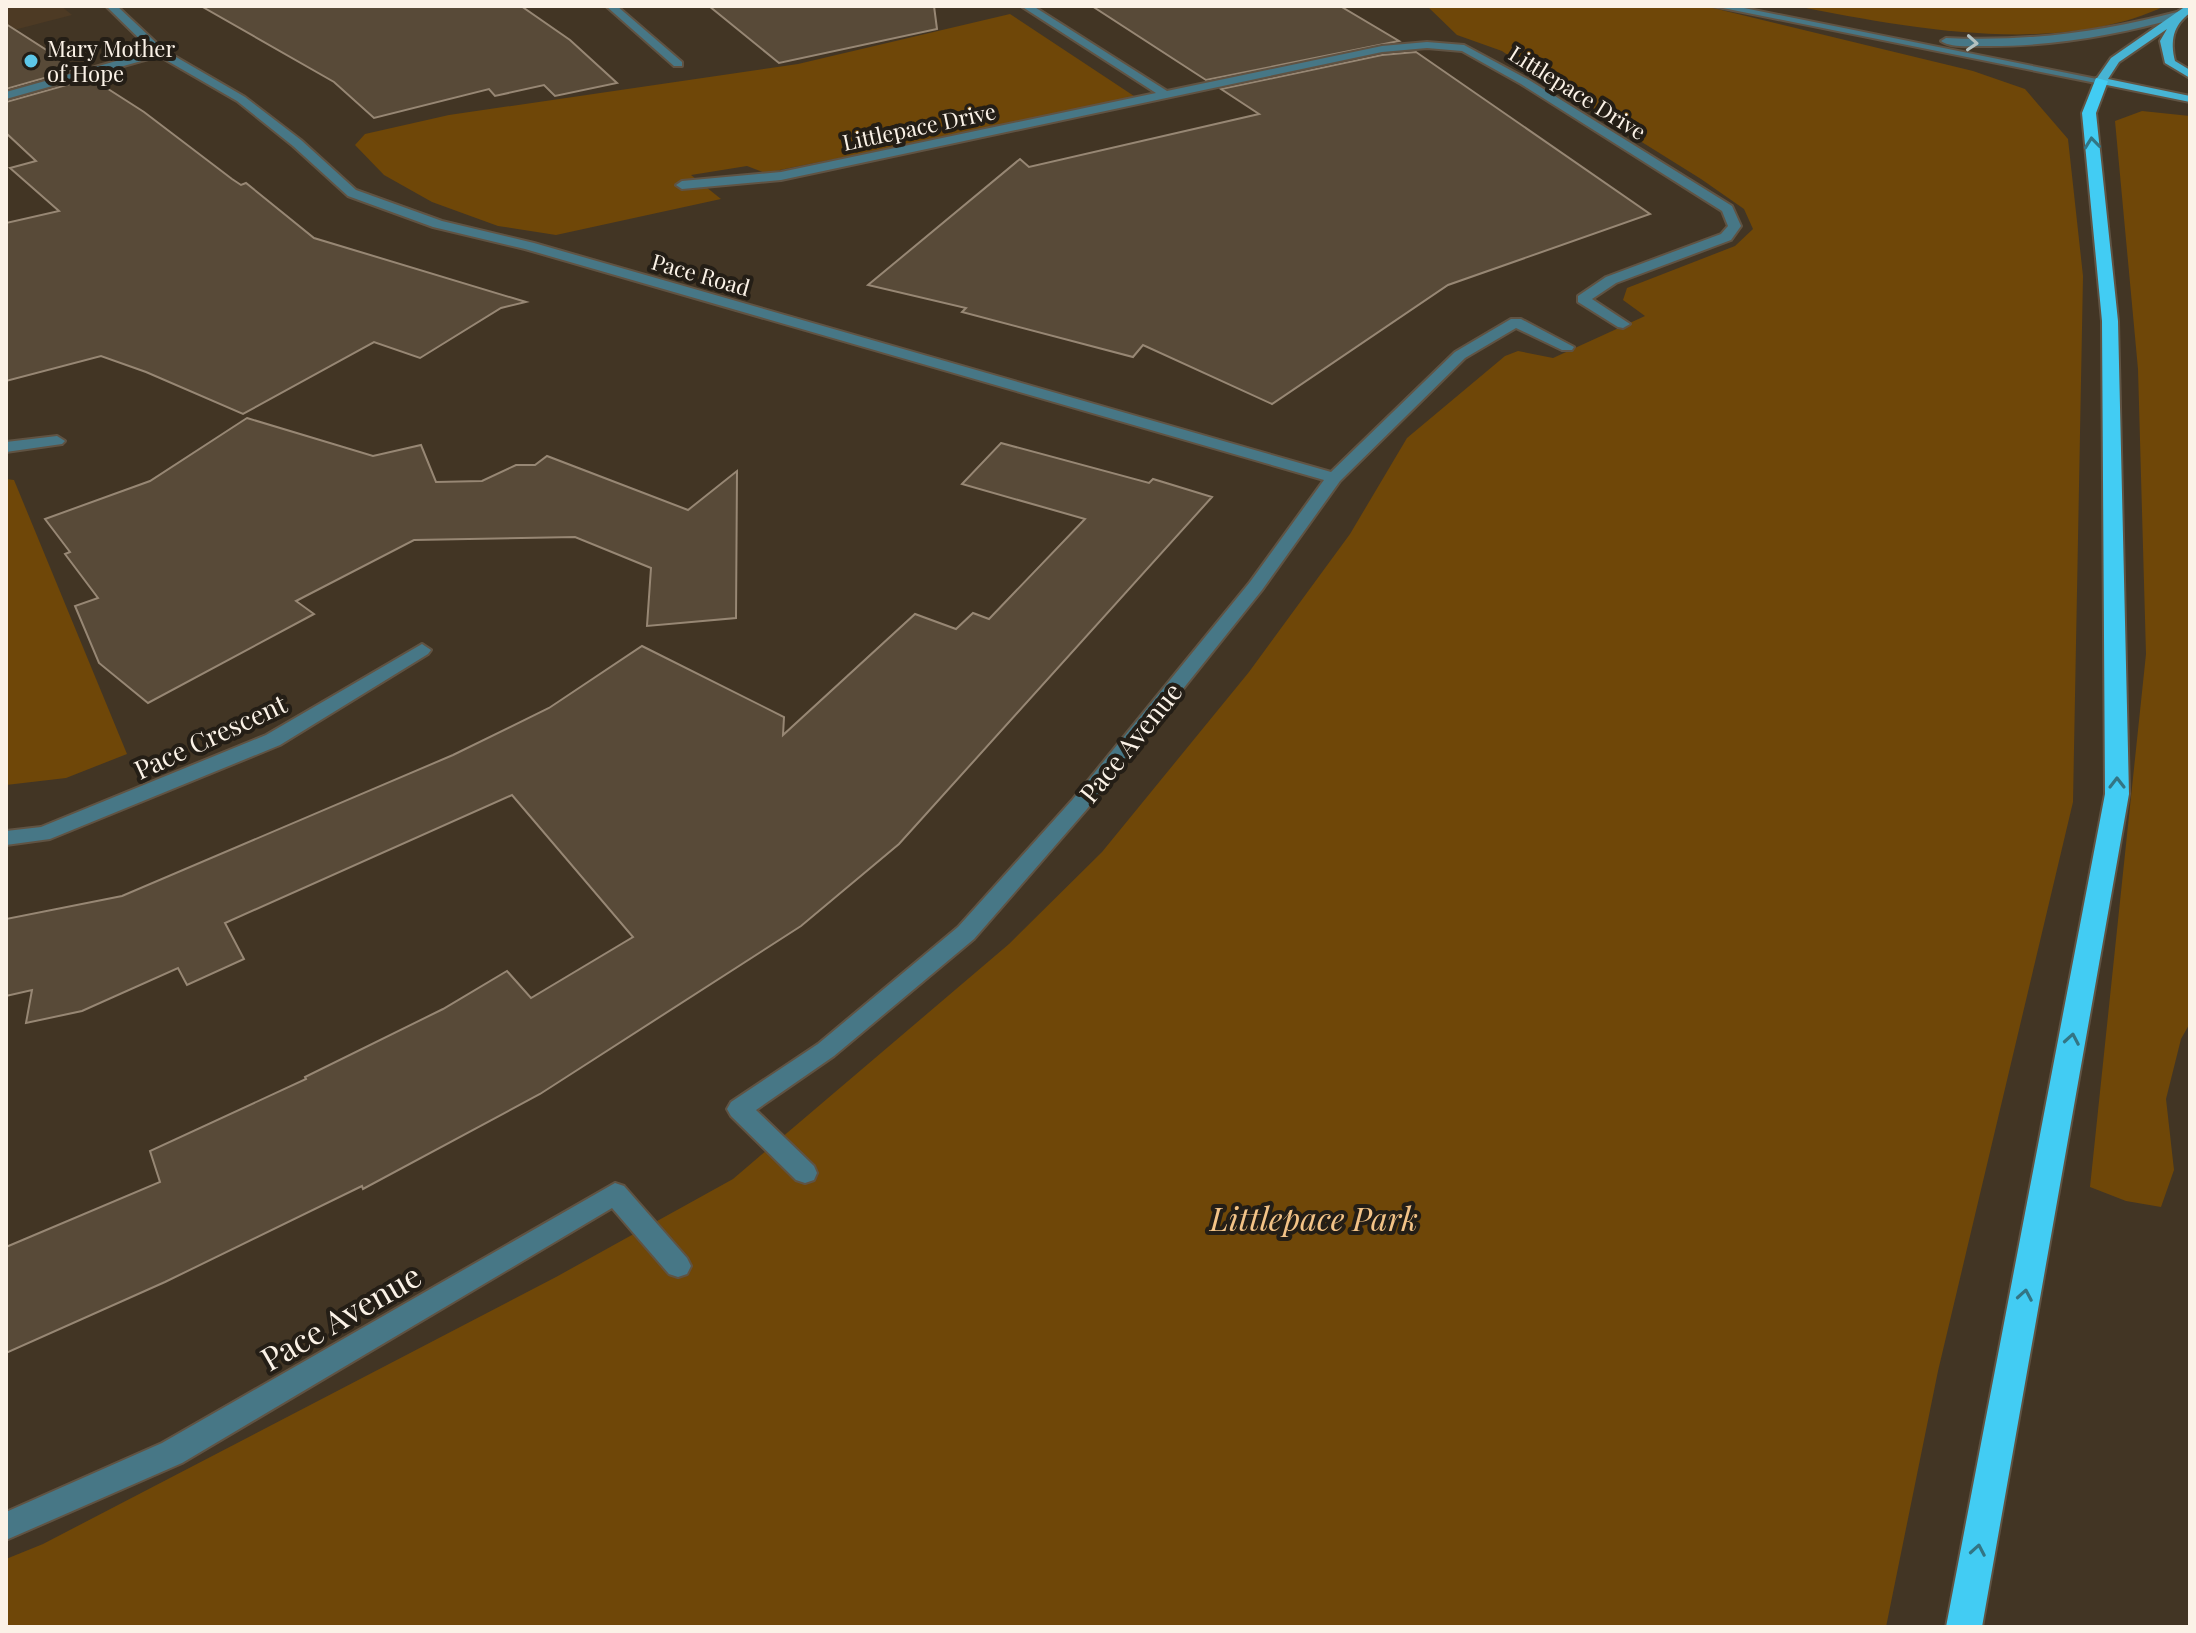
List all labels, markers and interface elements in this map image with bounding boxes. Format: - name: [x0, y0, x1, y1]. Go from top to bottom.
- place label: Mary Mother of Hope: [47, 33, 175, 88]
- one-way arrow: [1966, 34, 1979, 51]
- street label: Littlepace Drive: [1504, 38, 1652, 146]
- marker: Mary Mother of Hope: [22, 52, 40, 70]
- street label: Littlepace Drive: [840, 95, 998, 157]
- one-way arrow: [2084, 136, 2101, 149]
- street label: Pace Road: [648, 246, 754, 302]
- street label: Pace Avenue: [1071, 675, 1189, 809]
- street label: Pace Crescent: [128, 685, 293, 787]
- one-way arrow: [2108, 776, 2126, 789]
- one-way arrow: [2063, 1032, 2080, 1046]
- park label: Littlepace Park: [1208, 1196, 1418, 1239]
- street label: Pace Avenue: [252, 1253, 428, 1379]
- one-way arrow: [2016, 1288, 2033, 1301]
- one-way arrow: [1969, 1544, 1986, 1557]

